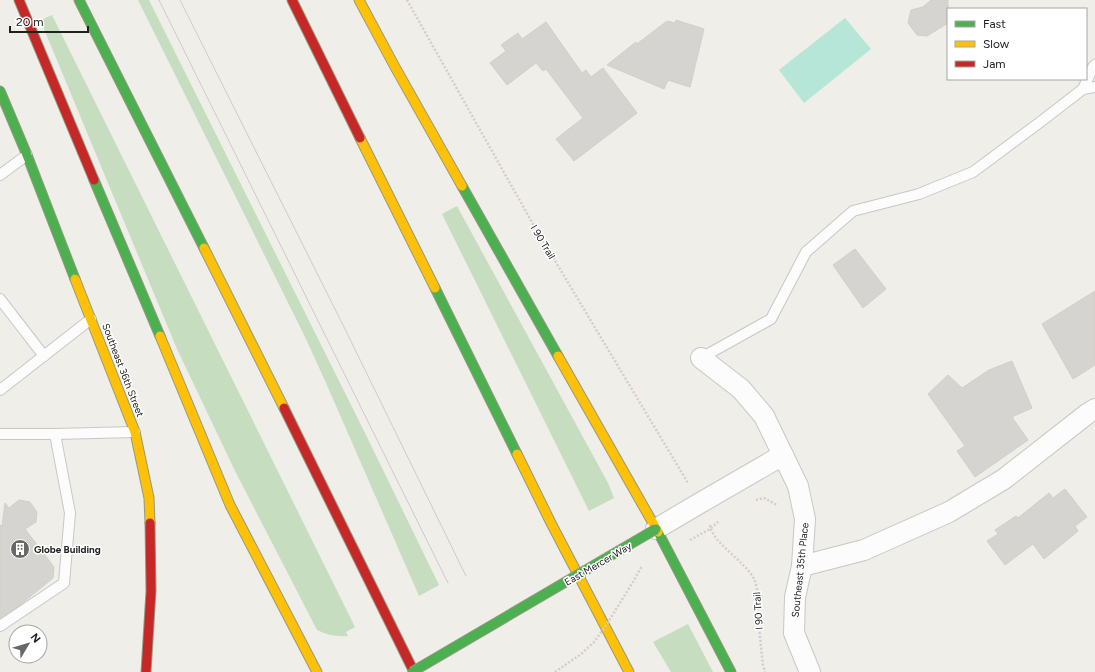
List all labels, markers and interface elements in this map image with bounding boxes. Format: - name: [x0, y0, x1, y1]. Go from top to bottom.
- scale bar: [10, 8, 88, 34]
- legend: [947, 8, 1087, 80]
- text: 20 m: [16, 15, 44, 29]
- text: Fast: [983, 17, 1006, 31]
- text: Slow: [983, 37, 1010, 51]
- text: Jam: [983, 57, 1006, 71]
- street label: I 90 Trail: [528, 222, 558, 262]
- street label: Southeast 36th Street: [99, 321, 147, 419]
- street label: Southeast 35th Place: [789, 521, 812, 618]
- building icon: Globe Building: [9, 538, 31, 560]
- street label: East Mercer Way: [562, 539, 635, 588]
- place label: Globe Building: [34, 543, 101, 556]
- street label: I 90 Trail: [750, 592, 766, 630]
- north arrow: [8, 624, 48, 664]
- text: N: [28, 631, 43, 646]

